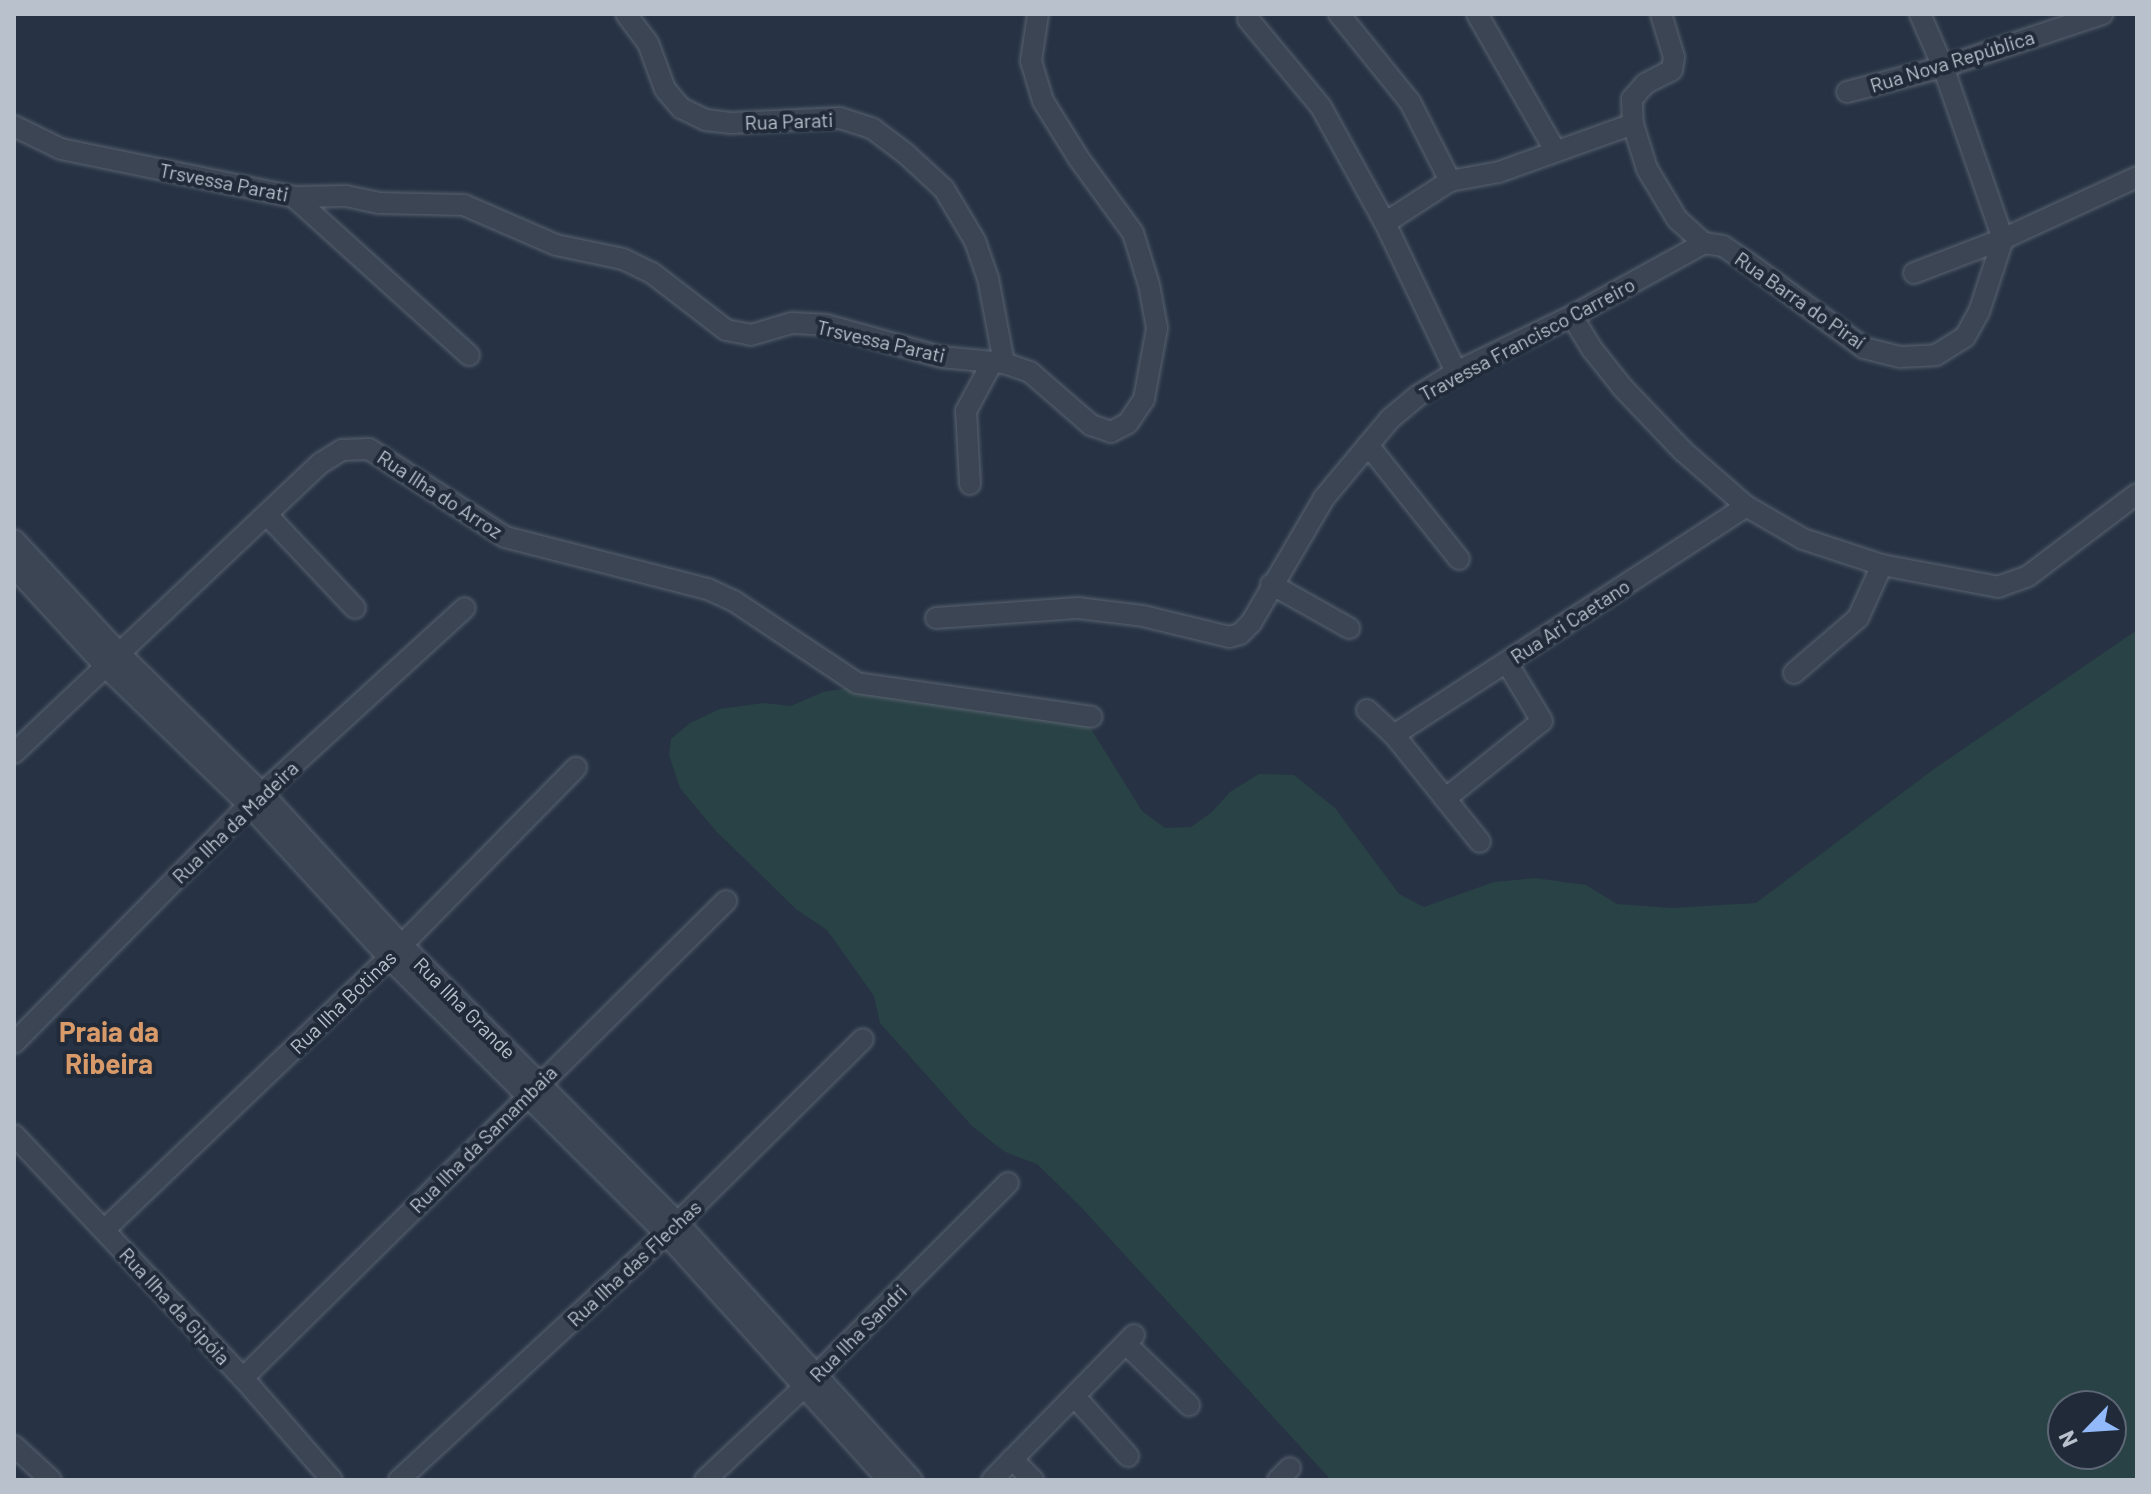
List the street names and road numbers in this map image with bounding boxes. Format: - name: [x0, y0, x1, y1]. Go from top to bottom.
- street label: Rua Nova República: [1867, 25, 2037, 97]
- street label: Rua Parati: [744, 107, 834, 135]
- street label: Trsvessa Parati: [157, 158, 291, 206]
- street label: Rua Barra do Piraí: [1730, 246, 1870, 354]
- street label: Travessa Francisco Carreiro: [1415, 272, 1639, 406]
- street label: Trsvessa Parati: [814, 315, 948, 367]
- street label: Rua Ilha do Arroz: [373, 445, 507, 543]
- street label: Rua Ari Caetano: [1506, 573, 1634, 669]
- street label: Rua Ilha da Madeira: [167, 756, 303, 888]
- street label: Rua Ilha Botinas: [285, 945, 401, 1059]
- street label: Rua Ilha Grande: [409, 952, 521, 1064]
- street label: Rua Ilha da Samambaia: [404, 1060, 562, 1218]
- street label: Rua Ilha das Flechas: [562, 1195, 706, 1331]
- street label: Rua Ilha da Gipóia: [115, 1242, 235, 1370]
- street label: Rua Ilha Sandri: [804, 1279, 912, 1387]

